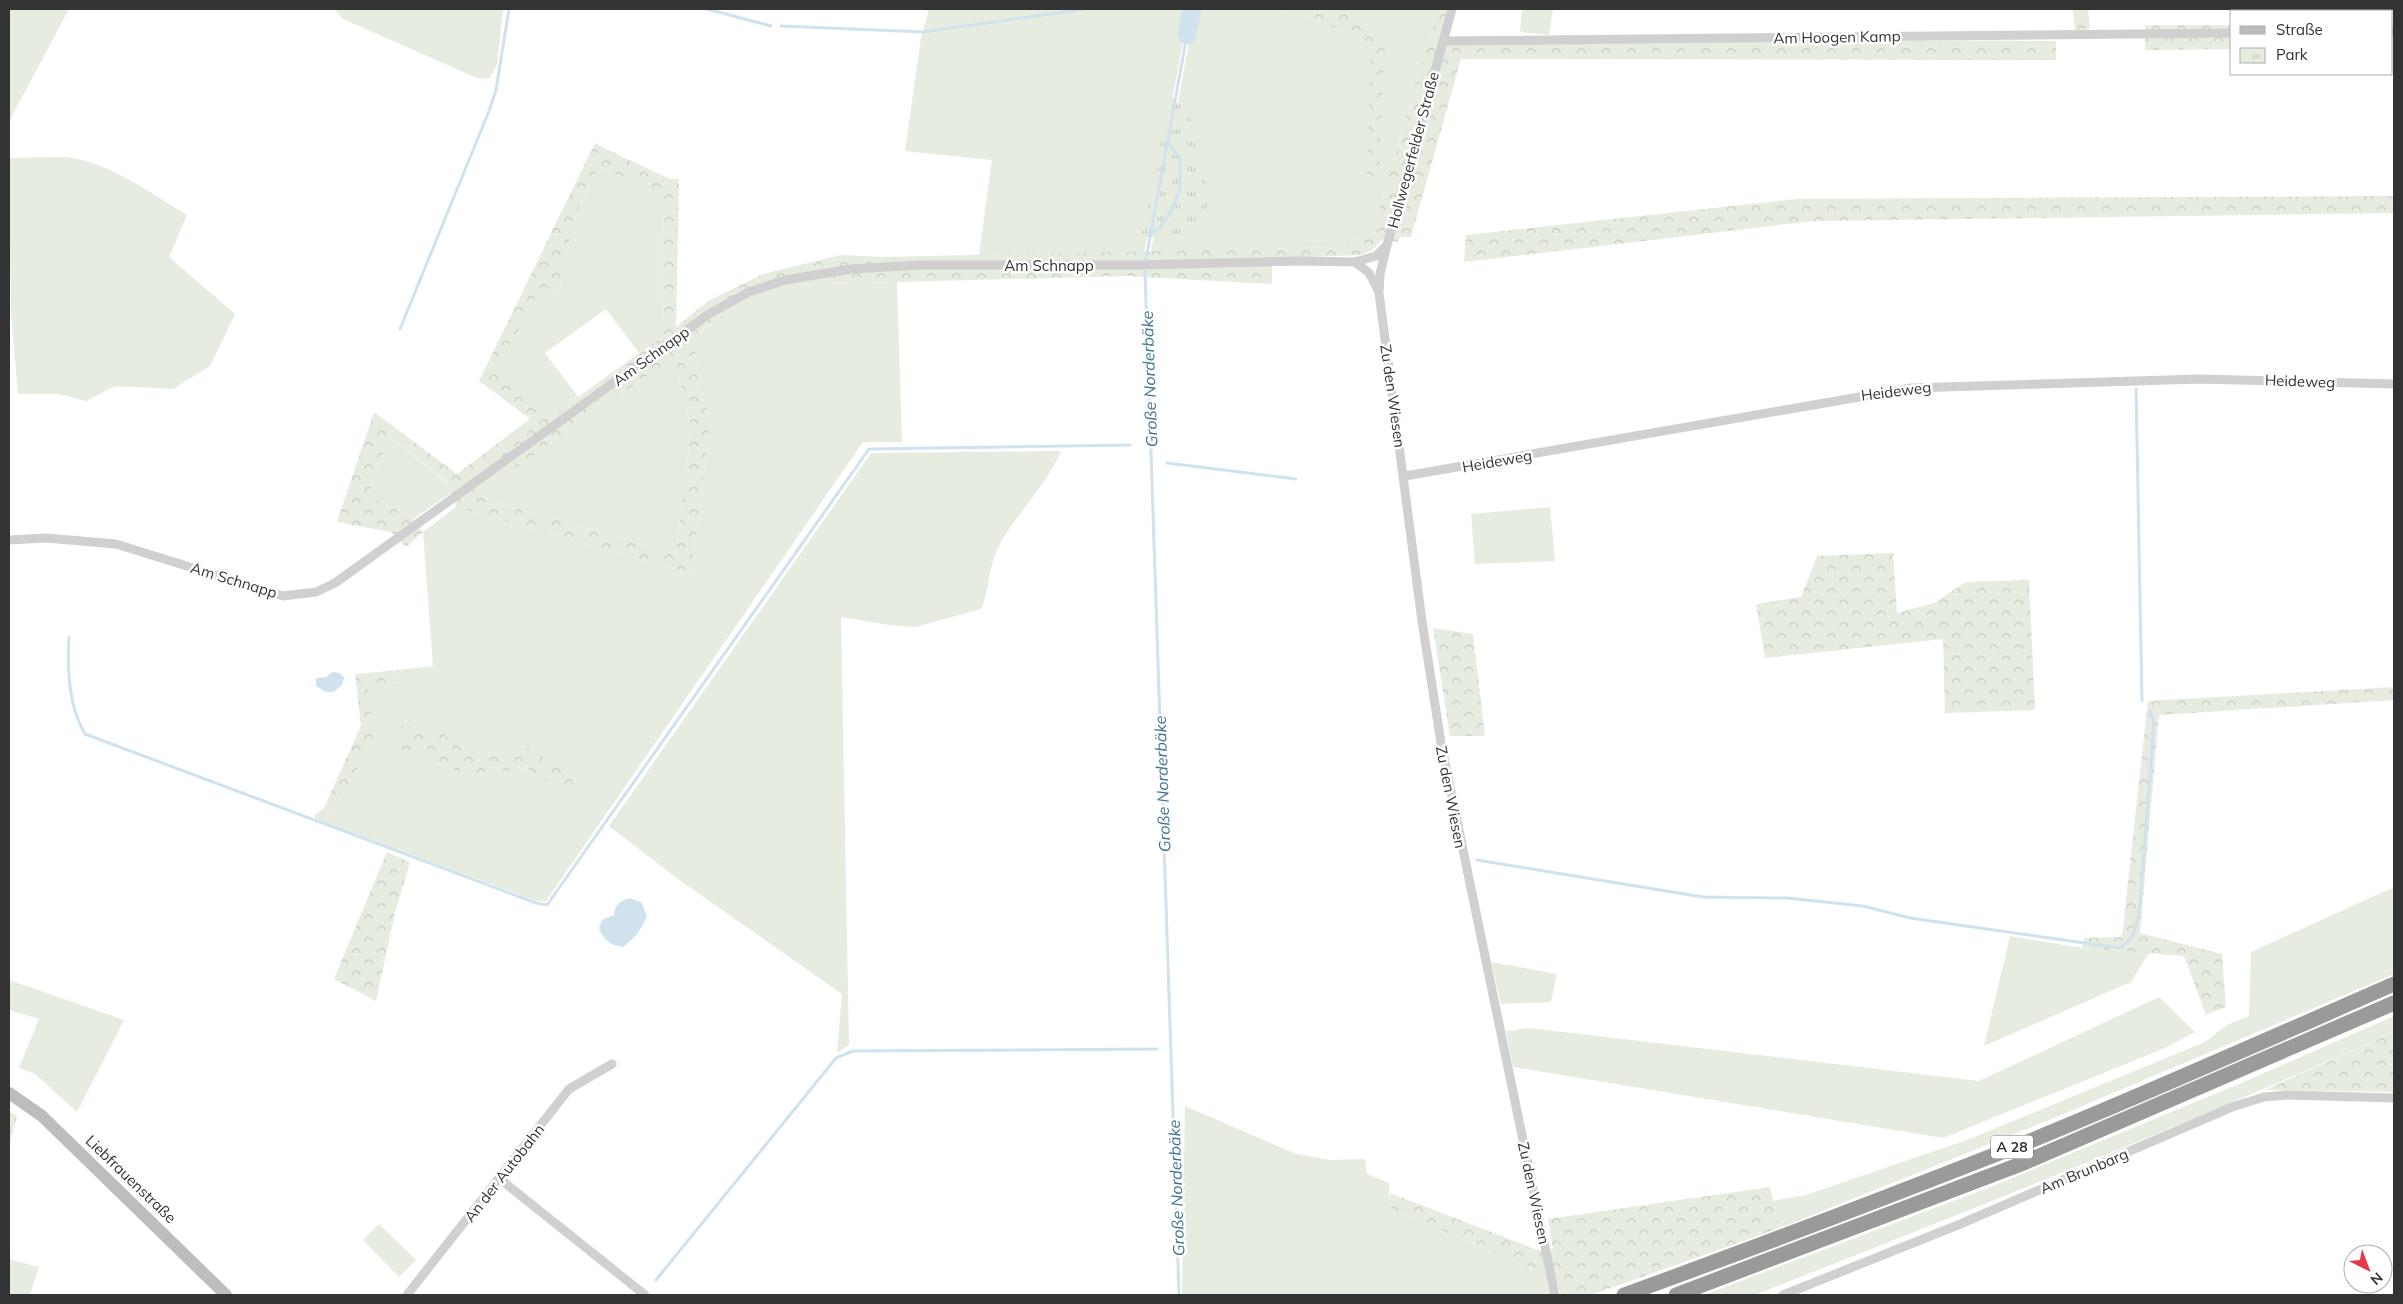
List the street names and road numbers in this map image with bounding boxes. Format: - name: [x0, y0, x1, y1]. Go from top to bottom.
- street label: Am Hoogen Kamp: [1773, 26, 1901, 48]
- street label: Hollwegerfelder Straße: [1383, 70, 1443, 230]
- street label: Am Schnapp: [1004, 256, 1094, 275]
- street label: Am Schnapp: [609, 322, 693, 390]
- street label: Zu den Wiesen: [1376, 343, 1410, 449]
- street label: Heideweg: [2264, 370, 2336, 392]
- street label: Heideweg: [1860, 377, 1932, 405]
- street label: Heideweg: [1461, 446, 1533, 476]
- street label: Am Schnapp: [188, 558, 280, 602]
- street label: Zu den Wiesen: [1432, 744, 1470, 850]
- street label: An der Autobahn: [460, 1120, 548, 1226]
- street label: Liebfrauenstraße: [82, 1131, 180, 1227]
- road number: A 28: [1991, 1136, 2033, 1158]
- street label: Zu den Wiesen: [1514, 1140, 1554, 1246]
- street label: Am Brunbarg: [2037, 1144, 2131, 1198]

